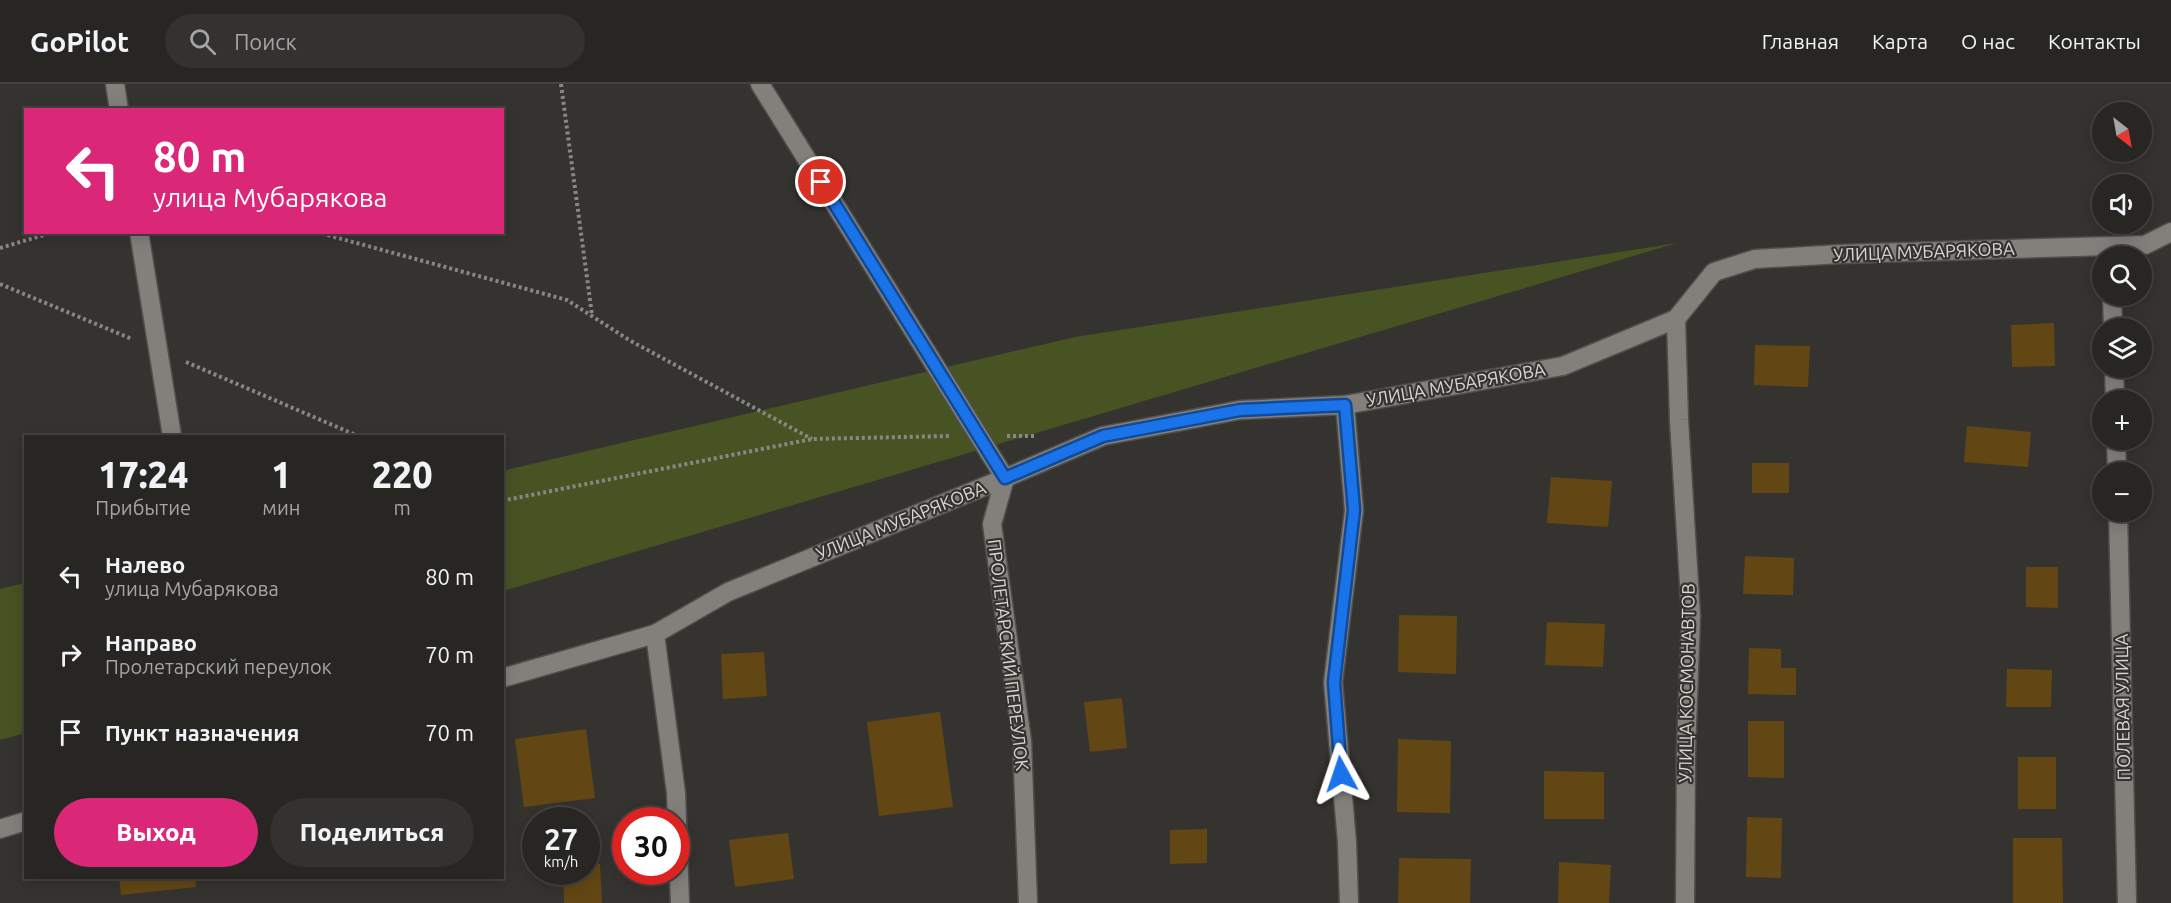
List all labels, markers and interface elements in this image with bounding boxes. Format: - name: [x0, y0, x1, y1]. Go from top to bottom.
- search box: [165, 14, 585, 68]
- icon: search: [186, 25, 219, 58]
- text: GoPilot: [30, 26, 129, 57]
- text: Поиск: [234, 29, 297, 54]
- text: Главная: [1762, 29, 1839, 53]
- text: Карта: [1872, 29, 1928, 53]
- text: О нас: [1961, 29, 2015, 53]
- text: Контакты: [2048, 29, 2141, 53]
- north arrow: [2092, 102, 2152, 162]
- map controls: [2092, 102, 2152, 522]
- icon: left: [54, 132, 132, 210]
- text: 80 m: [153, 133, 247, 180]
- pin: [795, 156, 846, 207]
- icon: arrive: [804, 165, 837, 198]
- button: sound: [2092, 174, 2152, 234]
- text: улица Мубарякова: [153, 182, 388, 212]
- street label: УЛИЦА МУБАРЯКОВА: [1833, 238, 2015, 264]
- button: search: [2092, 246, 2152, 306]
- button: layers: [2092, 318, 2152, 378]
- street label: УЛИЦА МУБАРЯКОВА: [1365, 358, 1547, 410]
- button: +: [2092, 390, 2152, 450]
- text: 17:24: [98, 454, 188, 495]
- text: 1: [271, 454, 292, 495]
- text: 220: [372, 454, 433, 495]
- button: −: [2092, 462, 2152, 522]
- street label: УЛИЦА МУБАРЯКОВА: [813, 477, 989, 563]
- text: Прибытие: [95, 496, 191, 519]
- text: мин: [262, 496, 300, 519]
- text: m: [394, 496, 411, 519]
- street label: ПРОЛЕТАРСКИЙ ПЕРЕУЛОК: [985, 538, 1033, 772]
- text: Налево: [105, 552, 185, 577]
- icon: left: [54, 560, 87, 593]
- text: 80 m: [425, 564, 474, 589]
- text: улица Мубарякова: [105, 577, 279, 600]
- street label: УЛИЦА КОСМОНАВТОВ: [1674, 583, 1698, 783]
- text: Направо: [105, 630, 197, 655]
- street label: ПОЛЕВАЯ УЛИЦА: [2111, 633, 2133, 781]
- icon: right: [54, 638, 87, 671]
- text: 70 m: [425, 642, 474, 667]
- text: Пролетарский переулок: [105, 655, 332, 678]
- icon: arrive: [54, 716, 87, 749]
- text: Пункт назначения: [105, 720, 299, 745]
- text: 70 m: [425, 720, 474, 745]
- position arrow: [1309, 742, 1373, 806]
- button: Выход: [54, 798, 258, 867]
- button: Поделиться: [270, 798, 474, 867]
- speed limit sign: 30: [612, 807, 690, 885]
- text: 27: [544, 822, 578, 856]
- text: km/h: [544, 853, 578, 870]

